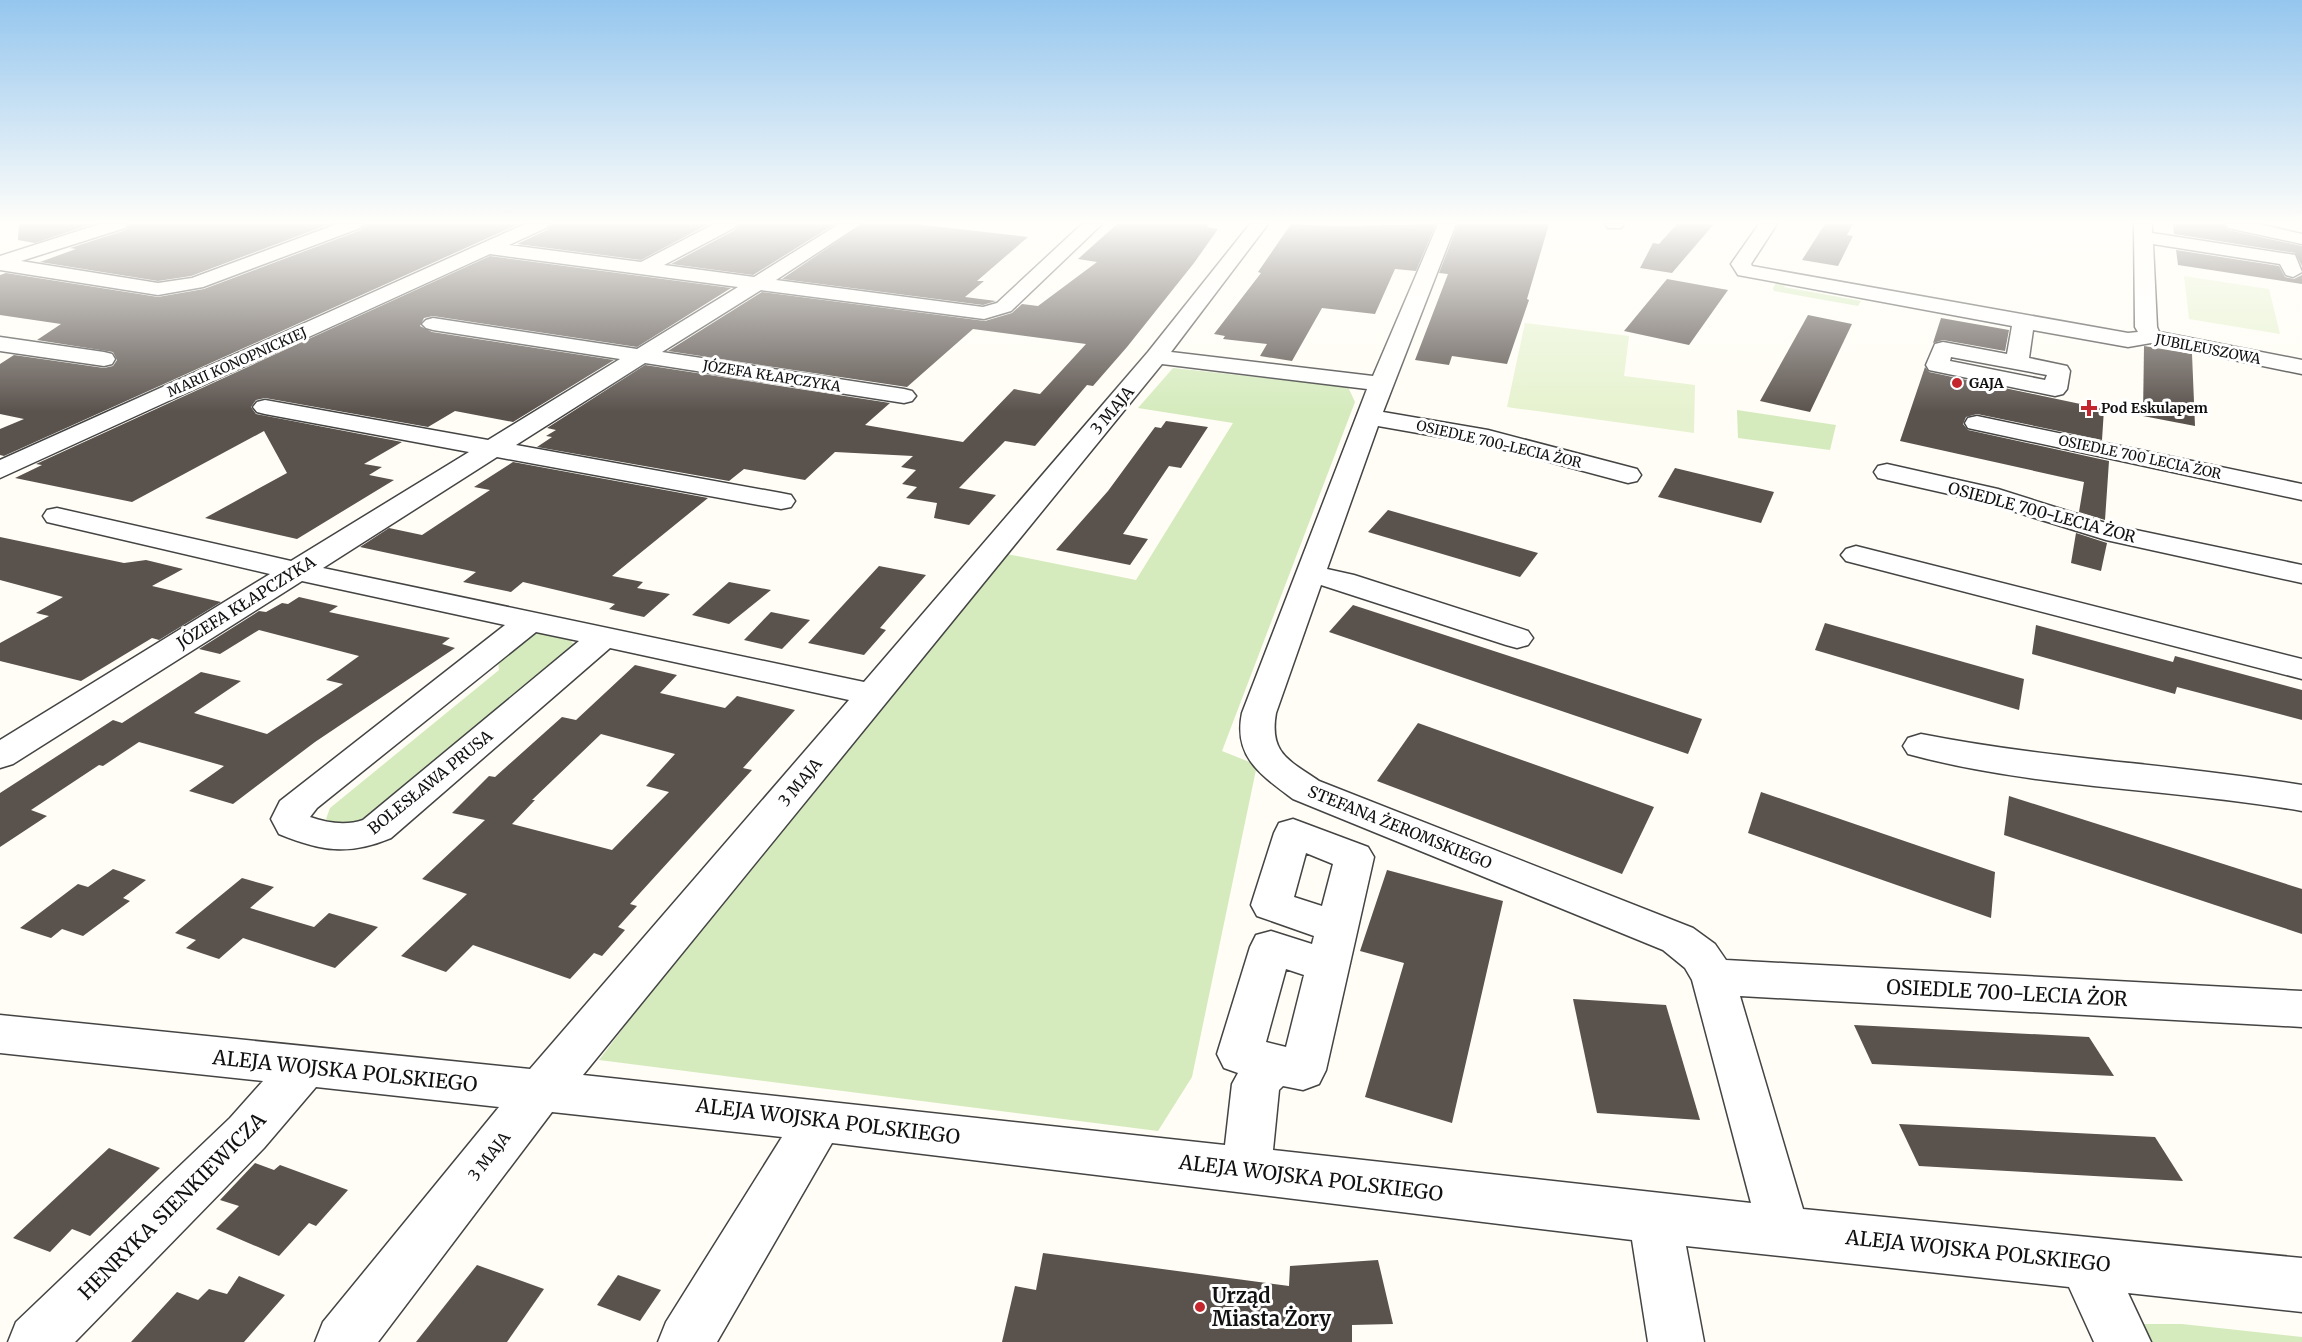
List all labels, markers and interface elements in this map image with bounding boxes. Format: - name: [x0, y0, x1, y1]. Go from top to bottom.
- street label: MARII KONOPNICKIEJ: [164, 323, 310, 401]
- street label: JUBILEUSZOWA: [2153, 330, 2262, 368]
- street label: JÓZEFA KŁAPCZYKA: [701, 356, 842, 396]
- place label: GAJA: [1969, 374, 2005, 392]
- marker: GAJA: [1950, 376, 1964, 390]
- street label: 3 MAJA: [1086, 381, 1138, 438]
- place label: Pod Eskulapem: [2101, 399, 2208, 417]
- marker: Pod Eskulapem: [2082, 401, 2096, 415]
- street label: OSIEDLE 700-LECIA ŻOR: [1415, 416, 1584, 472]
- street label: OSIEDLE 700 LECIA ŻOR: [2057, 431, 2223, 483]
- street label: OSIEDLE 700-LECIA ŻOR: [1946, 477, 2139, 547]
- street label: JÓZEFA KŁAPCZYKA: [172, 551, 319, 653]
- street label: BOLESŁAWA PRUSA: [364, 725, 497, 838]
- street label: 3 MAJA: [774, 753, 826, 810]
- street label: STEFANA ŻEROMSKIEGO: [1305, 781, 1495, 873]
- street label: OSIEDLE 700-LECIA ŻOR: [1886, 974, 2128, 1011]
- street label: ALEJA WOJSKA POLSKIEGO: [211, 1044, 479, 1097]
- street label: ALEJA WOJSKA POLSKIEGO: [694, 1092, 962, 1149]
- street label: HENRYKA SIENKIEWICZA: [73, 1106, 271, 1304]
- street label: 3 MAJA: [464, 1127, 515, 1185]
- street label: ALEJA WOJSKA POLSKIEGO: [1177, 1149, 1445, 1206]
- street label: ALEJA WOJSKA POLSKIEGO: [1844, 1224, 2112, 1277]
- place label: Urząd Miasta Żory: [1212, 1283, 1331, 1331]
- marker: Urząd Miasta Żory: [1193, 1300, 1207, 1314]

